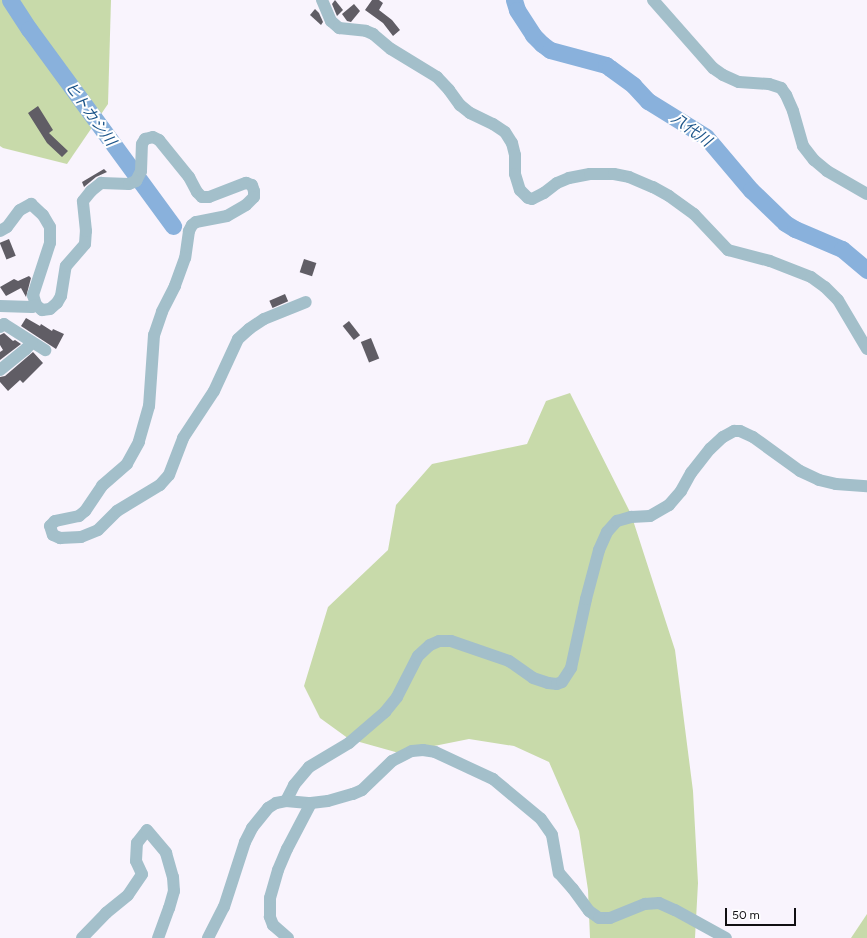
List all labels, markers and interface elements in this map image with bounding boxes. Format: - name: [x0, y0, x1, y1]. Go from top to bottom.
- water label: ヒトカシ川: [61, 78, 119, 150]
- water label: 八代川: [668, 109, 714, 151]
- scale bar: [727, 900, 798, 926]
- text: 50 m: [732, 908, 760, 922]

